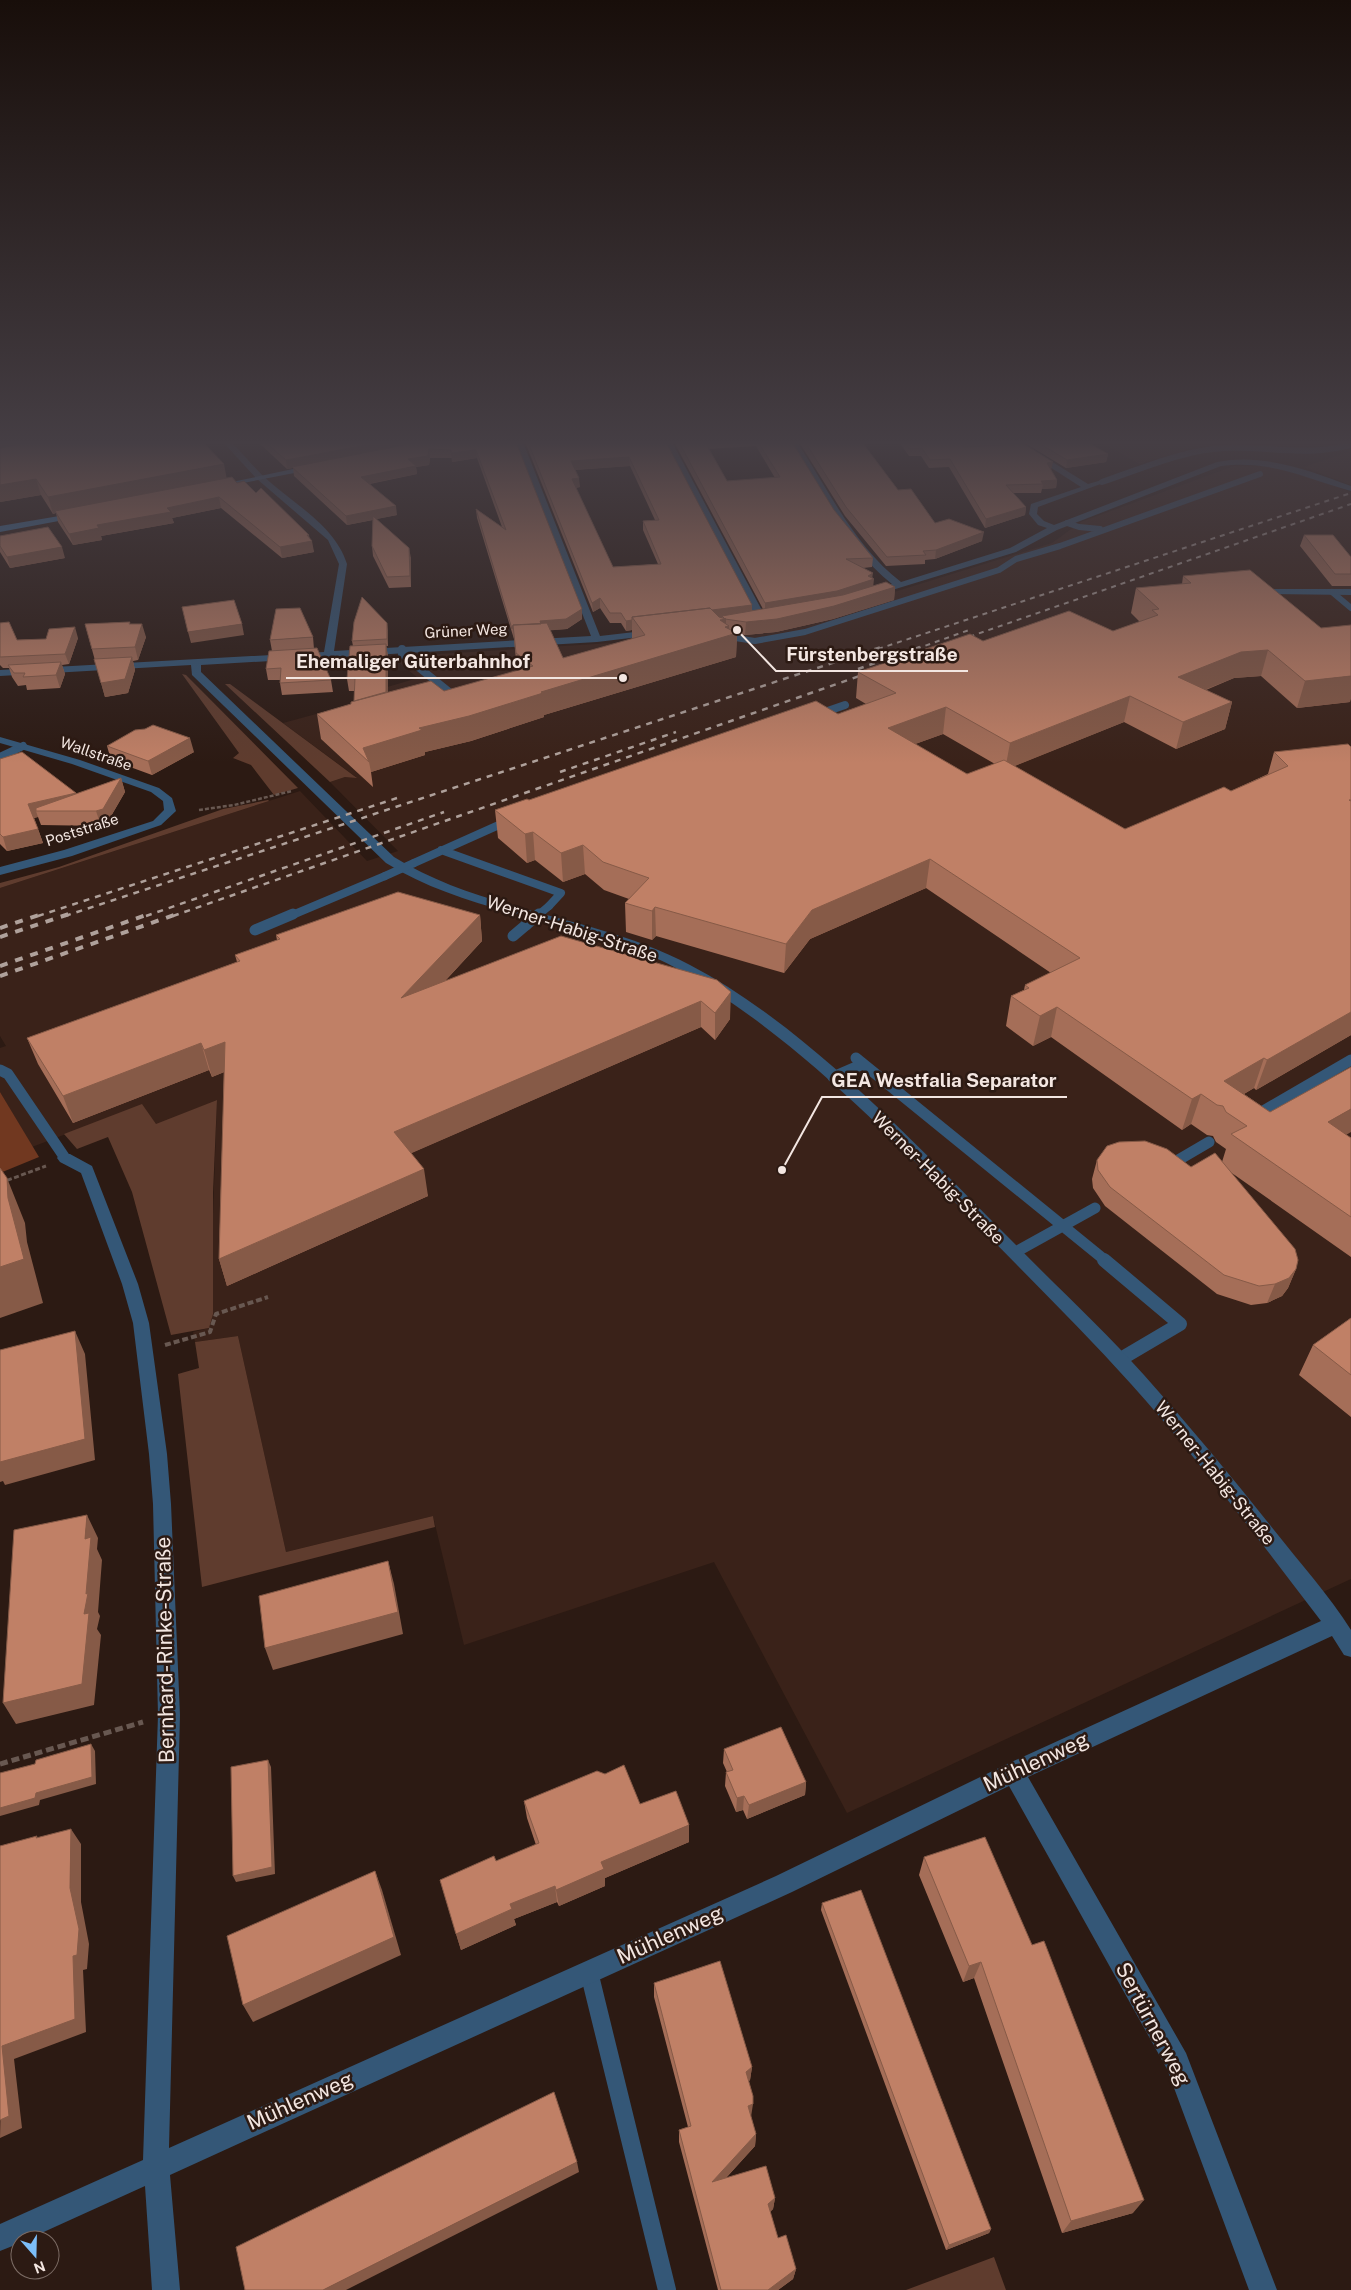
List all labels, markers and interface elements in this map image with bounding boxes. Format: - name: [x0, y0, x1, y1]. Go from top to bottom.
- street label: Grüner Weg: [424, 620, 508, 641]
- callout: Fürstenbergstraße: [776, 637, 968, 671]
- text: Fürstenbergstraße: [786, 643, 958, 665]
- callout: Ehemaliger Güterbahnhof: [286, 644, 540, 678]
- text: Ehemaliger Güterbahnhof: [296, 650, 531, 672]
- street label: Wallstraße: [58, 733, 134, 774]
- street label: Poststraße: [43, 810, 120, 849]
- street label: Werner-Habig-Straße: [484, 891, 661, 966]
- callout: GEA Westfalia Separator: [822, 1063, 1067, 1097]
- text: GEA Westfalia Separator: [831, 1069, 1057, 1091]
- street label: Werner-Habig-Straße: [868, 1107, 1009, 1248]
- street label: Werner-Habig-Straße: [1151, 1397, 1280, 1549]
- street label: Bernhard-Rinke-Straße: [150, 1537, 179, 1763]
- street label: Mühlenweg: [979, 1726, 1093, 1797]
- street label: Mühlenweg: [613, 1900, 727, 1969]
- street label: Sertürnerweg: [1110, 1958, 1196, 2090]
- street label: Mühlenweg: [243, 2066, 357, 2135]
- north arrow: [10, 2230, 60, 2280]
- text: N: [32, 2258, 47, 2277]

